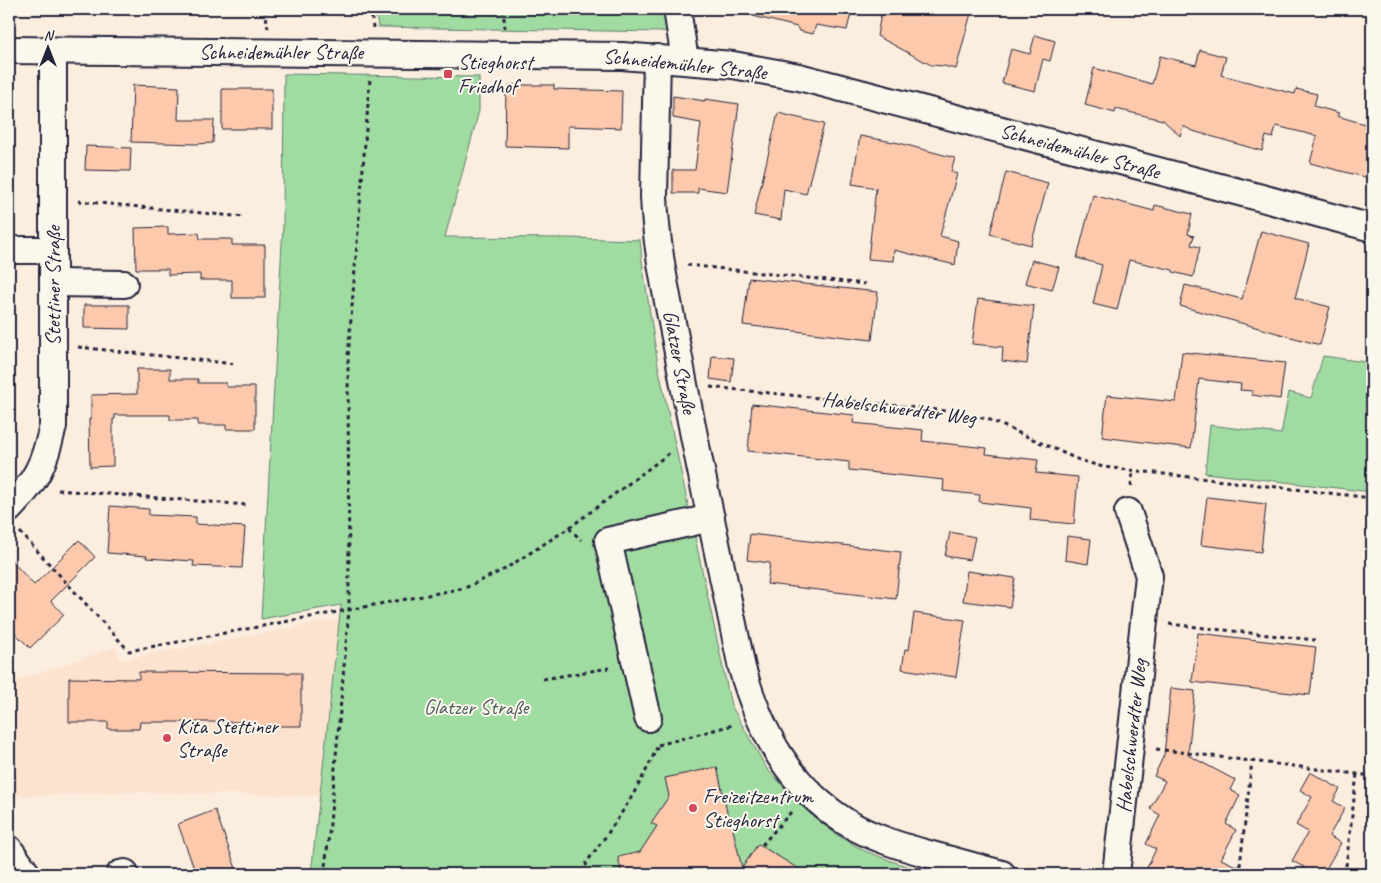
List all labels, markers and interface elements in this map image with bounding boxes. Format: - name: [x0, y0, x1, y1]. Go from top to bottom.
- north arrow: [22, 22, 72, 72]
- text: N: [44, 27, 55, 44]
- street label: Schneidemühler Straße: [199, 39, 365, 65]
- street label: Schneidemühler Straße: [602, 42, 770, 86]
- place label: Stieghorst Friedhof: [458, 49, 536, 99]
- marker: Stieghorst Friedhof: [442, 68, 454, 80]
- street label: Schneidemühler Straße: [997, 117, 1165, 185]
- street label: Stettiner Straße: [40, 224, 66, 346]
- street label: Glatzer Straße: [657, 308, 703, 418]
- street label: Habelschwerdter Weg: [821, 386, 979, 430]
- street label: Habelschwerdter Weg: [1110, 657, 1152, 814]
- park label: Glatzer Straße: [424, 694, 531, 720]
- place label: Kita Stettiner Straße: [177, 713, 279, 763]
- marker: Kita Stettiner Straße: [161, 732, 173, 744]
- place label: Freizeitzentrum Stieghorst: [703, 783, 814, 833]
- marker: Freizeitzentrum Stieghorst: [687, 802, 699, 814]

